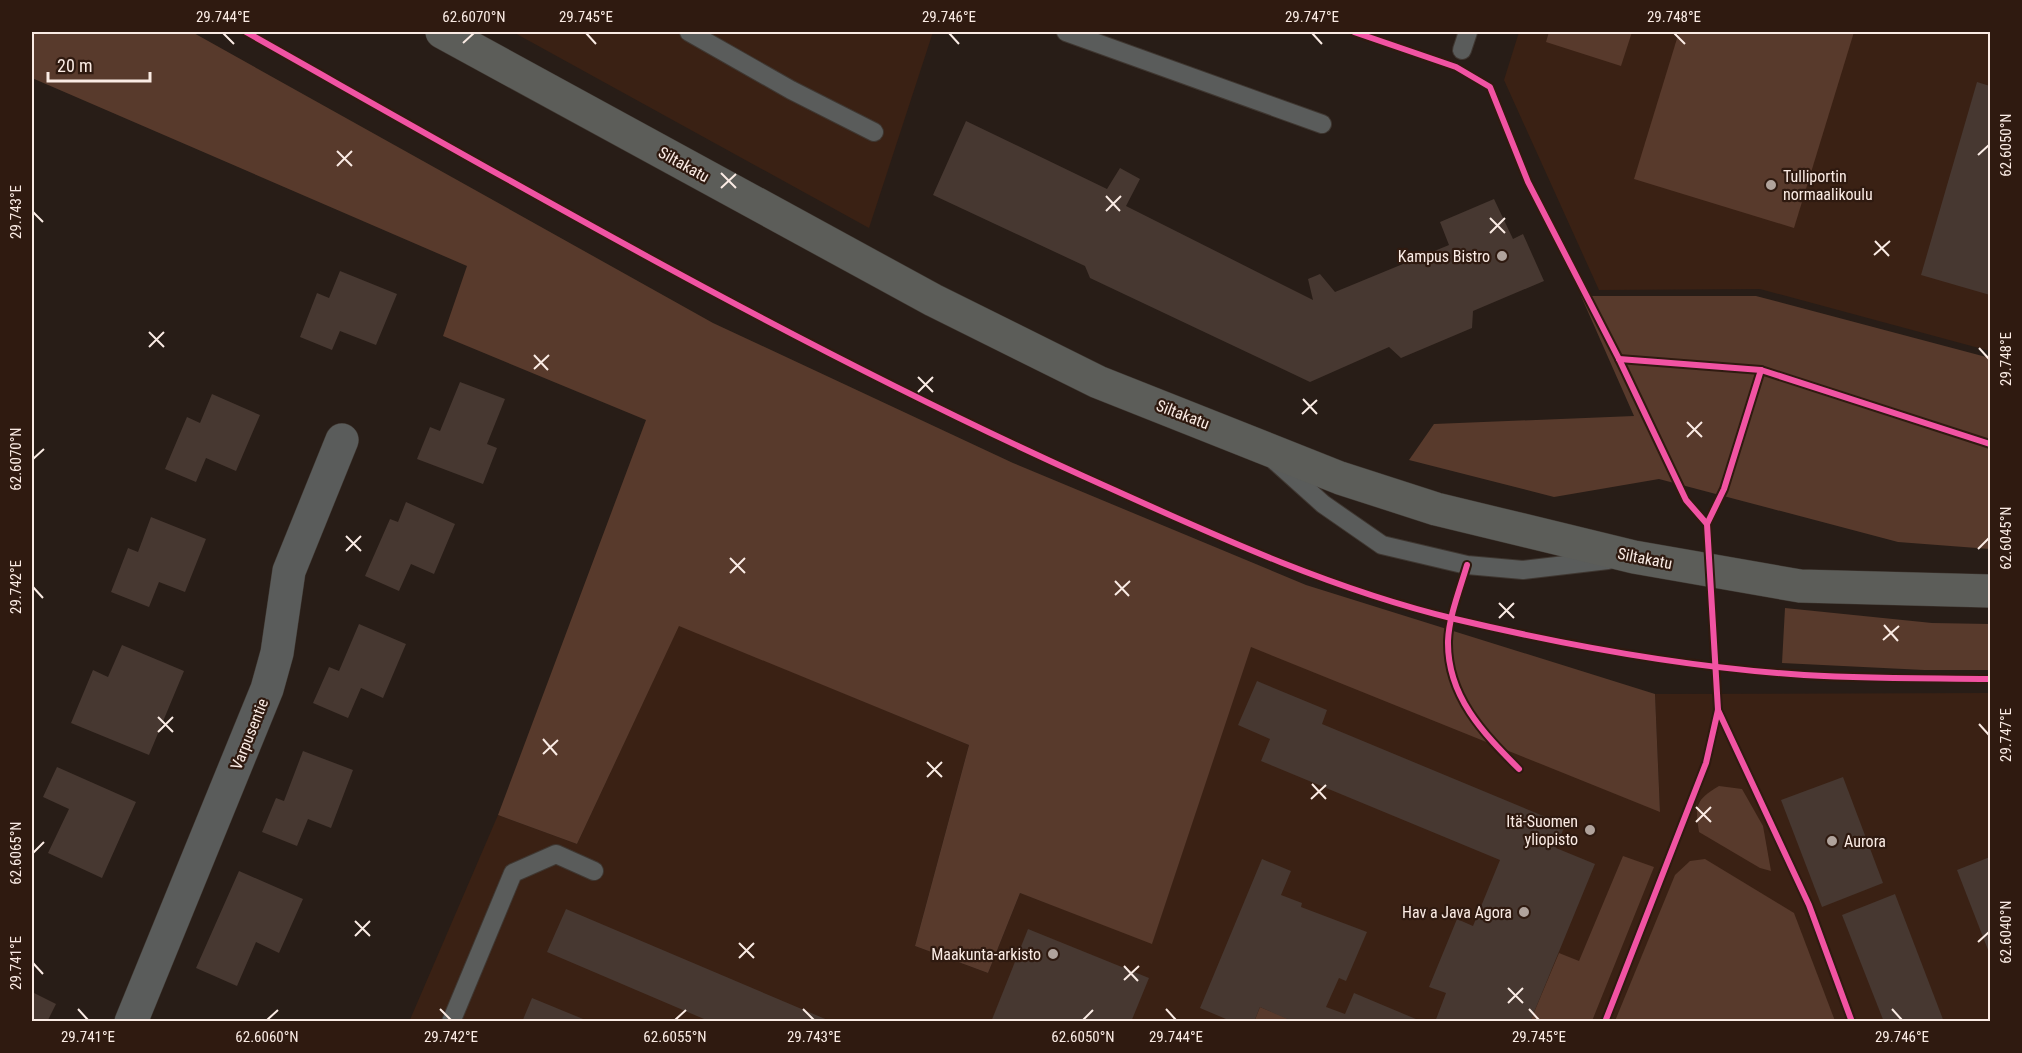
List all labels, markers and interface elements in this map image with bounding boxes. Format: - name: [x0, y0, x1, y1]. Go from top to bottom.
- text: 29.744°E: [196, 8, 250, 26]
- text: 62.6070°N: [442, 8, 506, 26]
- text: 29.745°E: [559, 8, 613, 26]
- text: 29.746°E: [922, 8, 976, 26]
- text: 29.747°E: [1285, 8, 1339, 26]
- text: 29.748°E: [1647, 8, 1701, 26]
- scale bar: [48, 45, 150, 83]
- text: 20 m: [57, 55, 92, 76]
- text: 62.6050°N: [1997, 113, 2015, 177]
- street label: Siltakatu: [655, 143, 713, 186]
- place label: Tulliportin normaalikoulu: [1783, 167, 1873, 204]
- marker: Tulliportin normaalikoulu: [1764, 178, 1778, 192]
- text: 29.743°E: [7, 185, 25, 239]
- place label: Kampus Bistro: [1398, 247, 1490, 266]
- marker: Kampus Bistro: [1495, 249, 1509, 263]
- text: 29.748°E: [1997, 332, 2015, 386]
- street label: Siltakatu: [1154, 396, 1212, 433]
- text: 62.6070°N: [7, 427, 25, 491]
- text: 62.6045°N: [1997, 506, 2015, 570]
- street label: Siltakatu: [1616, 544, 1674, 573]
- text: 29.742°E: [7, 560, 25, 614]
- street label: Varpusentie: [227, 696, 272, 773]
- text: 29.747°E: [1997, 708, 2015, 762]
- place label: Itä-Suomen yliopisto: [1506, 812, 1578, 849]
- text: 62.6065°N: [7, 821, 25, 885]
- marker: Itä-Suomen yliopisto: [1583, 823, 1597, 837]
- place label: Aurora: [1844, 832, 1886, 851]
- marker: Aurora: [1825, 834, 1839, 848]
- text: 62.6040°N: [1997, 900, 2015, 964]
- place label: Hav a Java Agora: [1402, 903, 1512, 922]
- marker: Hav a Java Agora: [1517, 905, 1531, 919]
- text: 29.741°E: [7, 936, 25, 990]
- place label: Maakunta-arkisto: [931, 945, 1041, 964]
- marker: Maakunta-arkisto: [1046, 947, 1060, 961]
- text: 29.741°E: [61, 1028, 115, 1046]
- text: 62.6060°N: [235, 1028, 299, 1046]
- text: 29.742°E: [424, 1028, 478, 1046]
- text: 62.6055°N: [643, 1028, 707, 1046]
- text: 29.743°E: [787, 1028, 841, 1046]
- text: 62.6050°N: [1051, 1028, 1115, 1046]
- text: 29.744°E: [1149, 1028, 1203, 1046]
- text: 29.745°E: [1512, 1028, 1566, 1046]
- text: 29.746°E: [1875, 1028, 1929, 1046]

